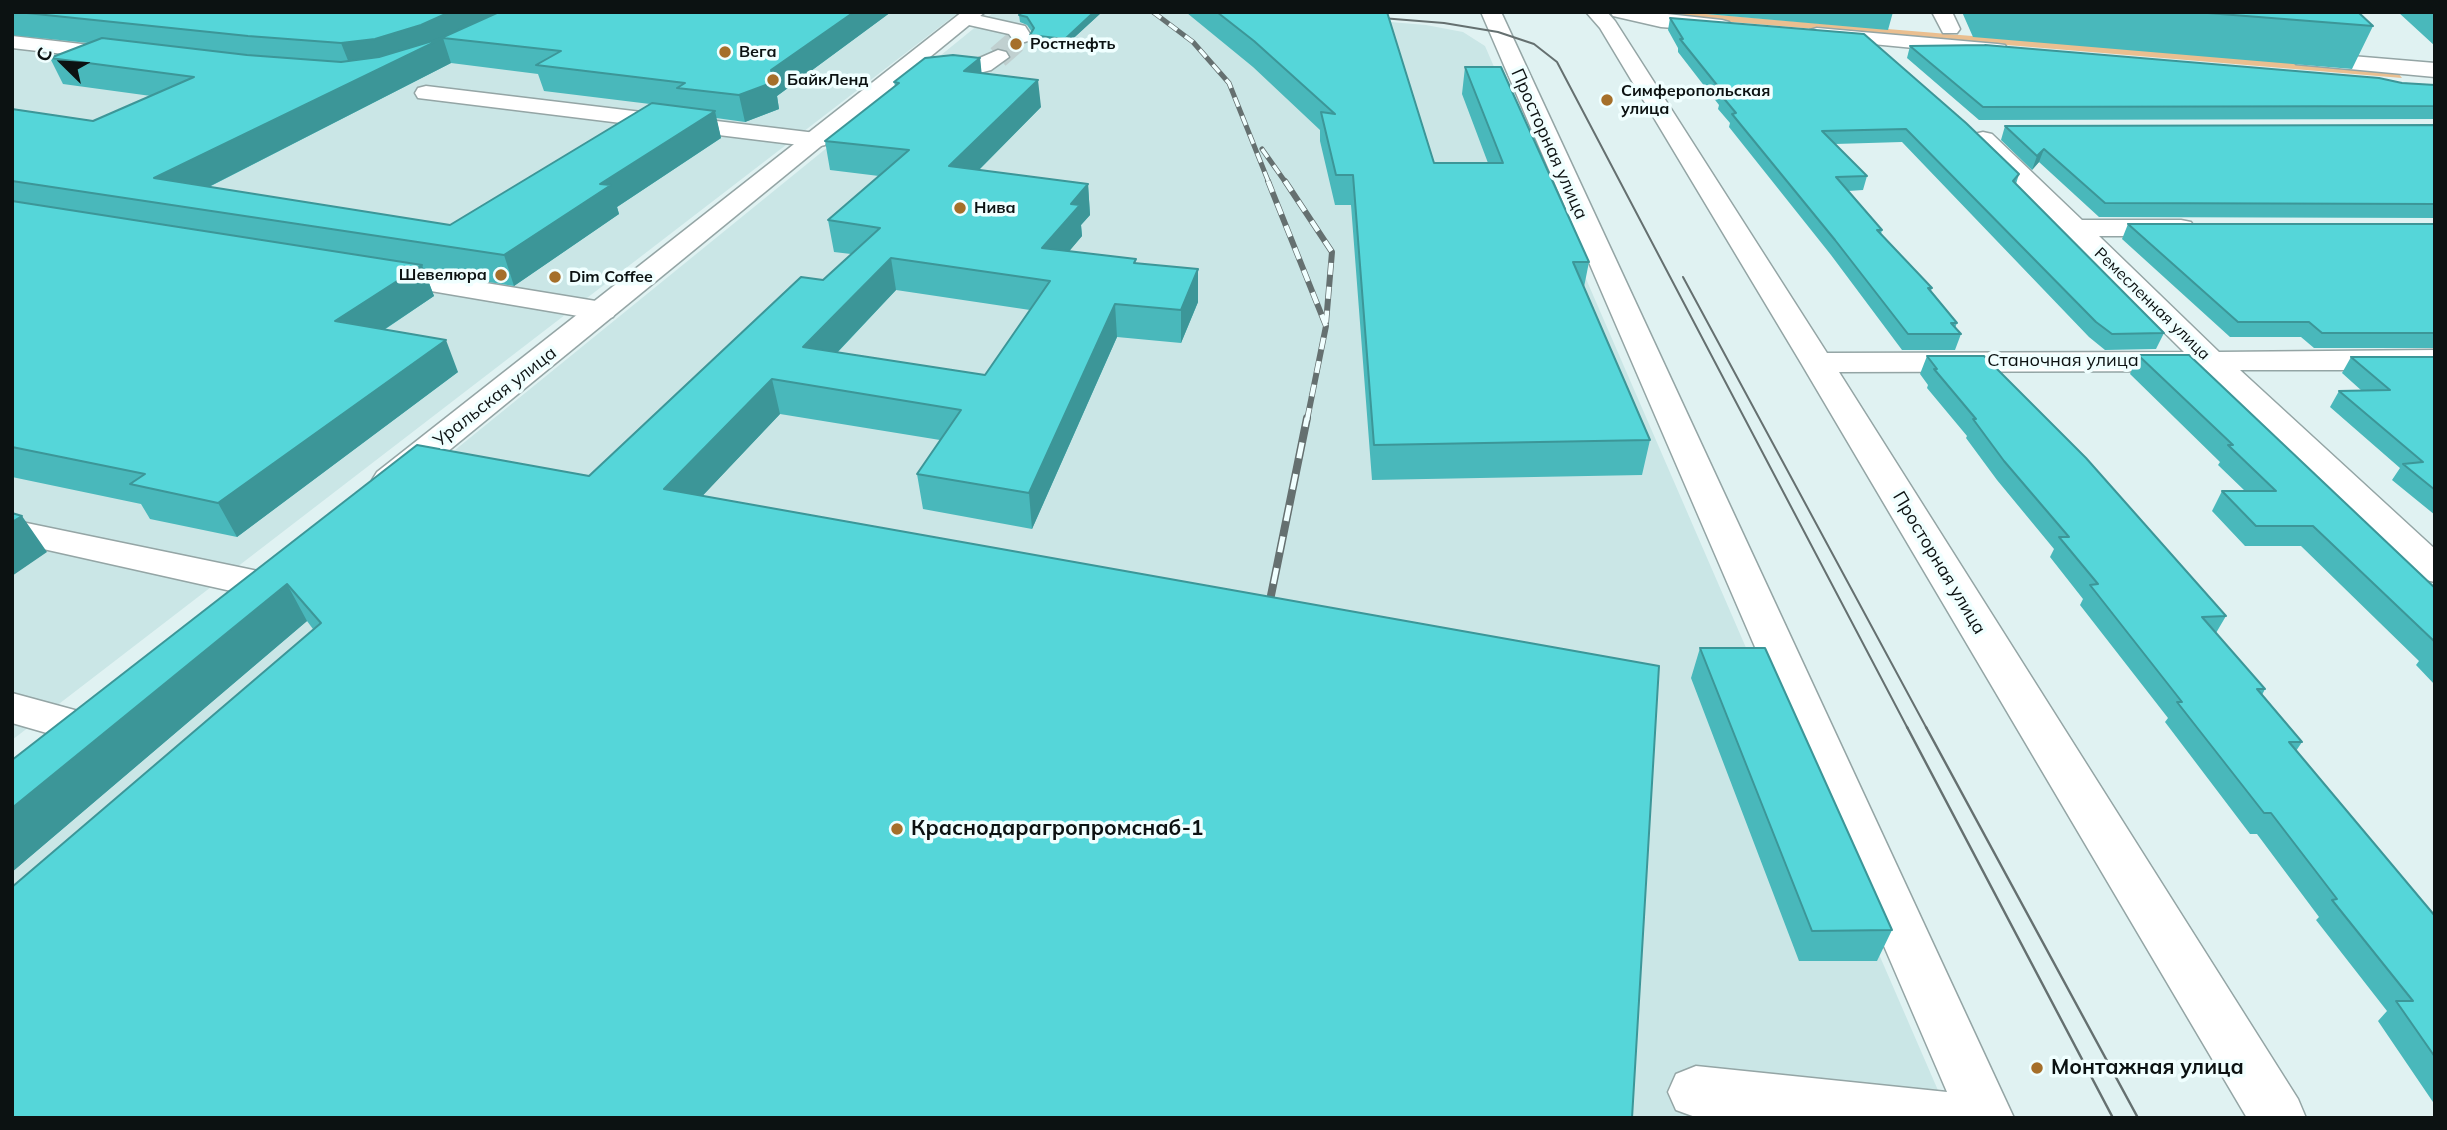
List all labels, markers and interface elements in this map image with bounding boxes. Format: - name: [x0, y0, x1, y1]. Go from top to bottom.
- north arrow: [28, 28, 98, 98]
- place label: Ростнефть: [1030, 34, 1116, 54]
- marker: Ростнефть: [1008, 36, 1024, 52]
- place label: Вега: [739, 42, 777, 62]
- text: С: [30, 44, 57, 65]
- marker: Вега: [717, 44, 733, 60]
- street label: Просторная улица: [1506, 65, 1592, 223]
- place label: БайкЛенд: [787, 70, 868, 90]
- marker: БайкЛенд: [765, 72, 781, 88]
- place label: Симферопольская улица: [1621, 81, 1770, 119]
- marker: Симферопольская улица: [1599, 92, 1615, 108]
- place label: Нива: [974, 198, 1016, 218]
- marker: Нива: [952, 200, 968, 216]
- street label: Ремесленная улица: [2090, 244, 2214, 364]
- place label: Шевелюра: [399, 265, 487, 285]
- marker: Шевелюра: [493, 267, 509, 283]
- place label: Dim Coffee: [569, 267, 653, 287]
- marker: Dim Coffee: [547, 269, 563, 285]
- street label: Уральская улица: [429, 342, 561, 452]
- street label: Станочная улица: [1987, 350, 2139, 372]
- street label: Просторная улица: [1888, 488, 1990, 638]
- place label: Краснодарагропромснаб-1: [911, 816, 1203, 842]
- marker: Краснодарагропромснаб-1: [889, 821, 905, 837]
- place label: Монтажная улица: [2051, 1055, 2244, 1081]
- marker: Монтажная улица: [2029, 1060, 2045, 1076]

